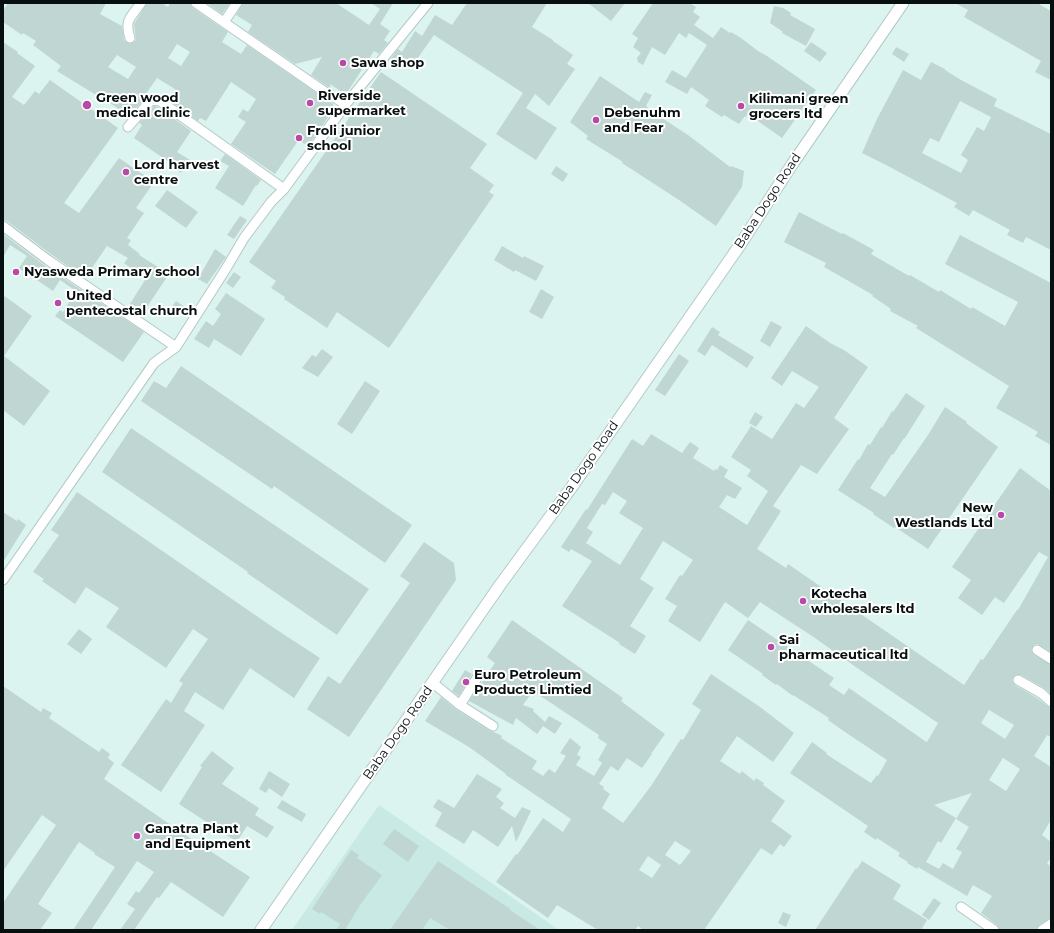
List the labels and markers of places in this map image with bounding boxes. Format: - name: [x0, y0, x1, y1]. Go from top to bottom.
- place label: Sawa shop: [351, 55, 424, 71]
- marker: Sawa shop: [338, 58, 348, 68]
- place label: Riverside supermarket: [318, 88, 406, 119]
- place label: Green wood medical clinic: [96, 90, 190, 121]
- place label: Kilimani green grocers ltd: [749, 91, 849, 122]
- marker: Riverside supermarket: [305, 98, 315, 108]
- marker: Green wood medical clinic: [81, 99, 93, 111]
- marker: Kilimani green grocers ltd: [736, 101, 746, 111]
- place label: Debenuhm and Fear: [604, 105, 681, 136]
- marker: Debenuhm and Fear: [591, 115, 601, 125]
- place label: Froli junior school: [307, 123, 381, 154]
- marker: Froli junior school: [294, 133, 304, 143]
- place label: Lord harvest centre: [134, 157, 220, 188]
- marker: Lord harvest centre: [121, 167, 131, 177]
- place label: Nyasweda Primary school: [24, 264, 200, 280]
- marker: Nyasweda Primary school: [11, 267, 21, 277]
- place label: United pentecostal church: [66, 288, 198, 319]
- marker: United pentecostal church: [53, 298, 63, 308]
- place label: New Westlands Ltd: [895, 500, 993, 531]
- marker: New Westlands Ltd: [996, 510, 1006, 520]
- place label: Kotecha wholesalers ltd: [811, 586, 914, 617]
- marker: Kotecha wholesalers ltd: [798, 596, 808, 606]
- place label: Sai pharmaceutical ltd: [779, 632, 908, 663]
- marker: Sai pharmaceutical ltd: [766, 642, 776, 652]
- place label: Euro Petroleum Products Limtied: [474, 667, 592, 698]
- marker: Euro Petroleum Products Limtied: [461, 677, 471, 687]
- place label: Ganatra Plant and Equipment: [145, 821, 251, 852]
- marker: Ganatra Plant and Equipment: [132, 831, 142, 841]

